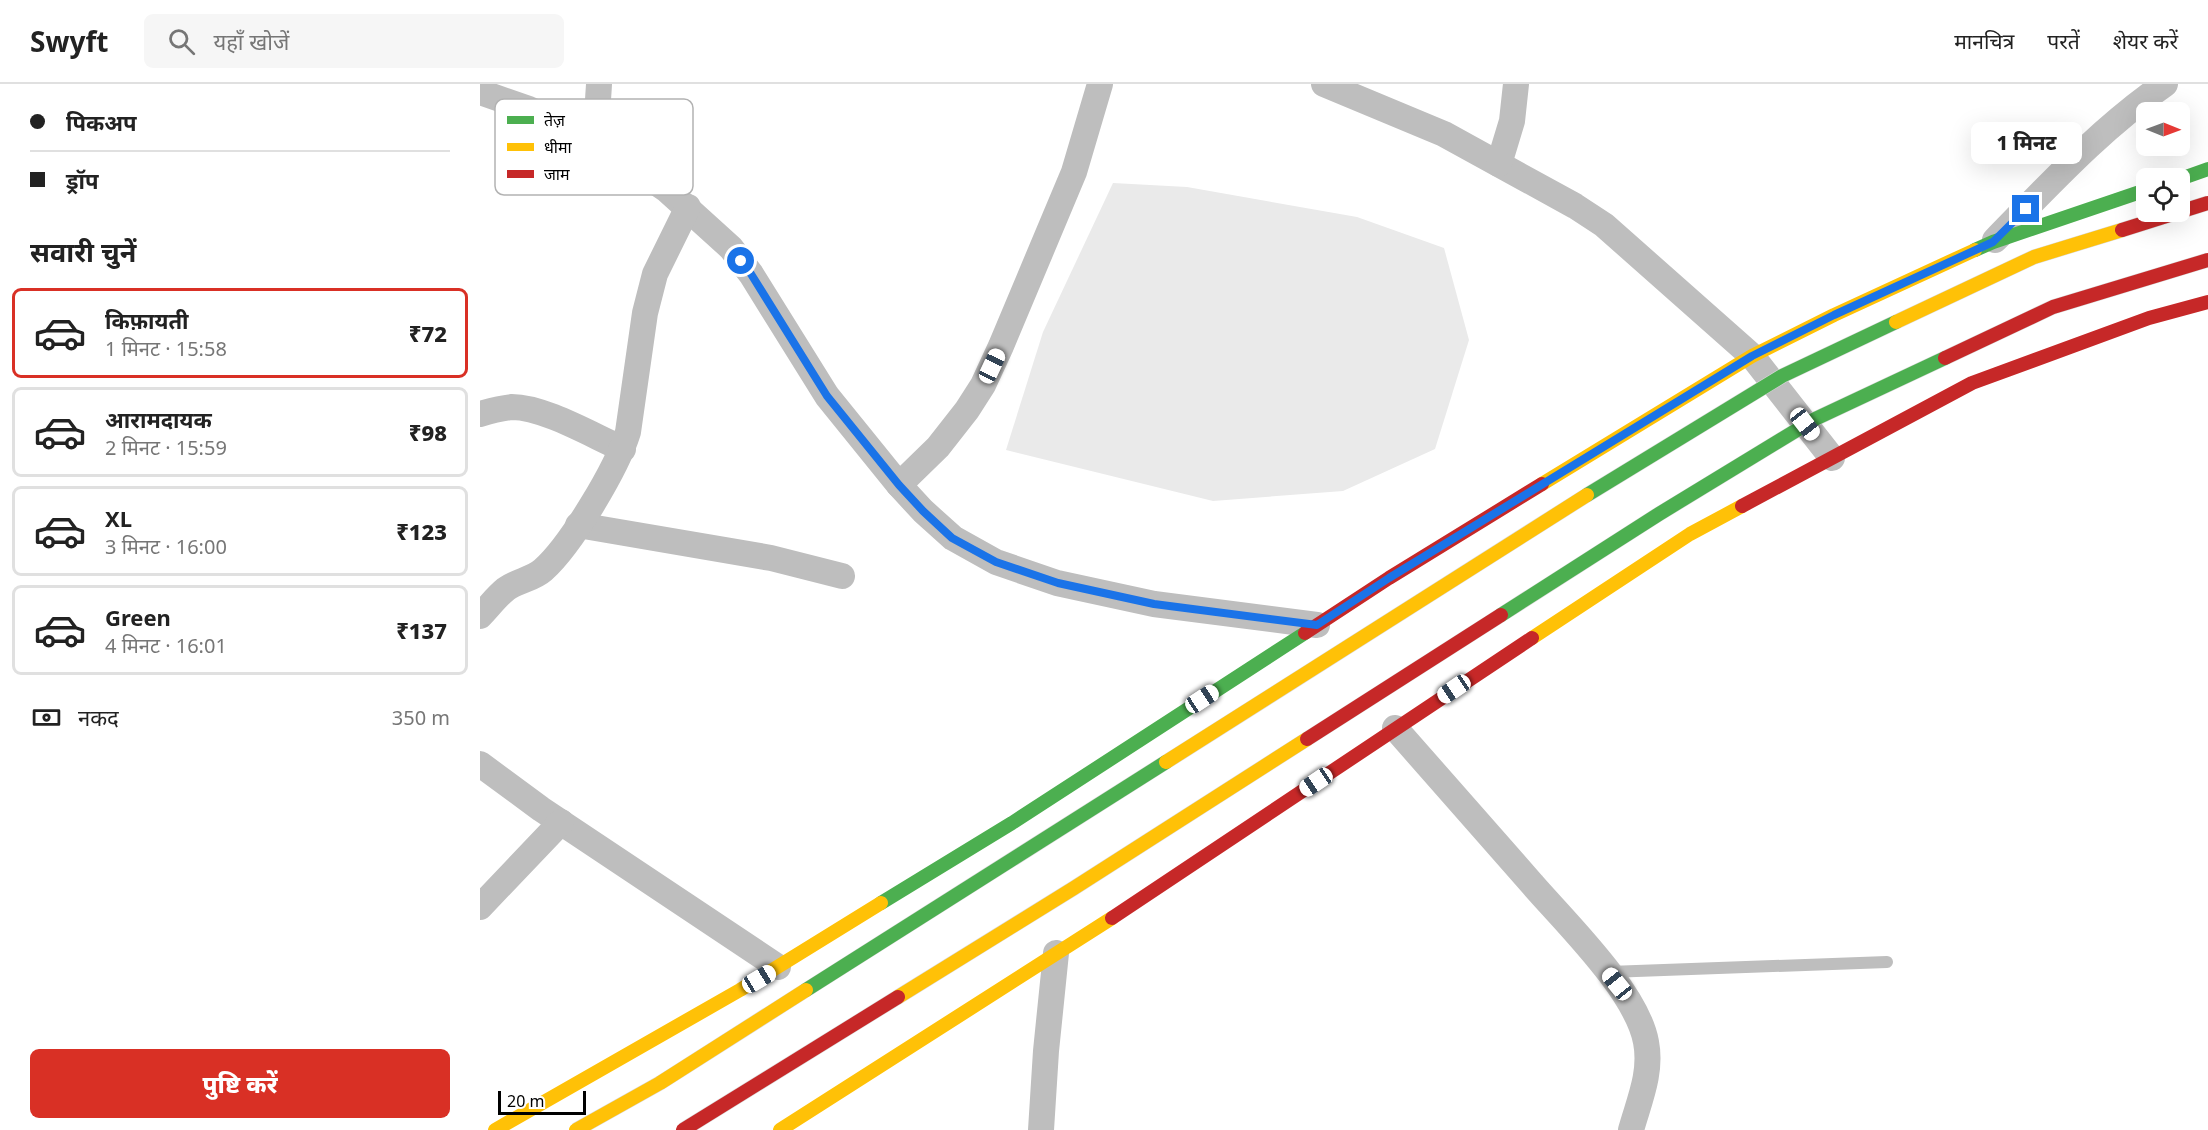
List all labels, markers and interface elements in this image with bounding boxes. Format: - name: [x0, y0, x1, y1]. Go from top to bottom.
- search box: [144, 14, 564, 68]
- text: Swyft: [30, 22, 108, 60]
- icon: search: [165, 25, 198, 58]
- text: यहाँ खोजें: [213, 26, 289, 56]
- text: मानचित्र: [1954, 27, 2014, 55]
- text: परतें: [2047, 27, 2080, 55]
- text: शेयर करें: [2113, 27, 2178, 55]
- legend: [495, 99, 693, 195]
- north arrow: [2136, 102, 2190, 156]
- map controls: [2136, 102, 2190, 222]
- text: पिकअप: [66, 107, 137, 137]
- text: तेज़: [544, 109, 566, 131]
- callout: 1 मिनट: [1970, 122, 2082, 164]
- text: 1 मिनट: [1997, 129, 2056, 156]
- text: धीमा: [544, 136, 573, 158]
- text: जाम: [544, 163, 570, 185]
- text: ड्रॉप: [66, 165, 99, 195]
- button: locate: [2136, 168, 2190, 222]
- route end: [2012, 195, 2039, 222]
- text: सवारी चुनें: [30, 233, 136, 270]
- route start: [727, 247, 754, 274]
- text: किफ़ायती: [105, 305, 189, 335]
- icon: car: [33, 306, 87, 360]
- text: ₹72: [409, 318, 447, 348]
- text: 1 मिनट · 15:58: [105, 335, 227, 362]
- car: [976, 346, 1008, 386]
- text: आरामदायक: [105, 404, 212, 434]
- car: [1787, 404, 1823, 444]
- icon: car: [33, 405, 87, 459]
- text: ₹98: [409, 417, 447, 447]
- text: 2 मिनट · 15:59: [105, 434, 227, 461]
- text: XL: [105, 503, 132, 533]
- icon: car: [33, 504, 87, 558]
- text: ₹123: [396, 516, 447, 546]
- text: 3 मिनट · 16:00: [105, 533, 227, 560]
- text: Green: [105, 602, 171, 632]
- icon: car: [33, 603, 87, 657]
- text: ₹137: [396, 615, 447, 645]
- text: 4 मिनट · 16:01: [105, 632, 227, 659]
- car: [1434, 671, 1474, 707]
- car: [1182, 682, 1222, 716]
- icon: cash: [30, 701, 63, 734]
- text: नकद: [78, 702, 119, 732]
- text: 350 m: [392, 704, 450, 731]
- car: [1296, 764, 1336, 800]
- car: [739, 962, 779, 996]
- car: [1599, 964, 1635, 1004]
- button: पुष्टि करें: [30, 1049, 450, 1118]
- scale bar: [498, 1088, 586, 1116]
- text: 20 m: [507, 1090, 544, 1112]

